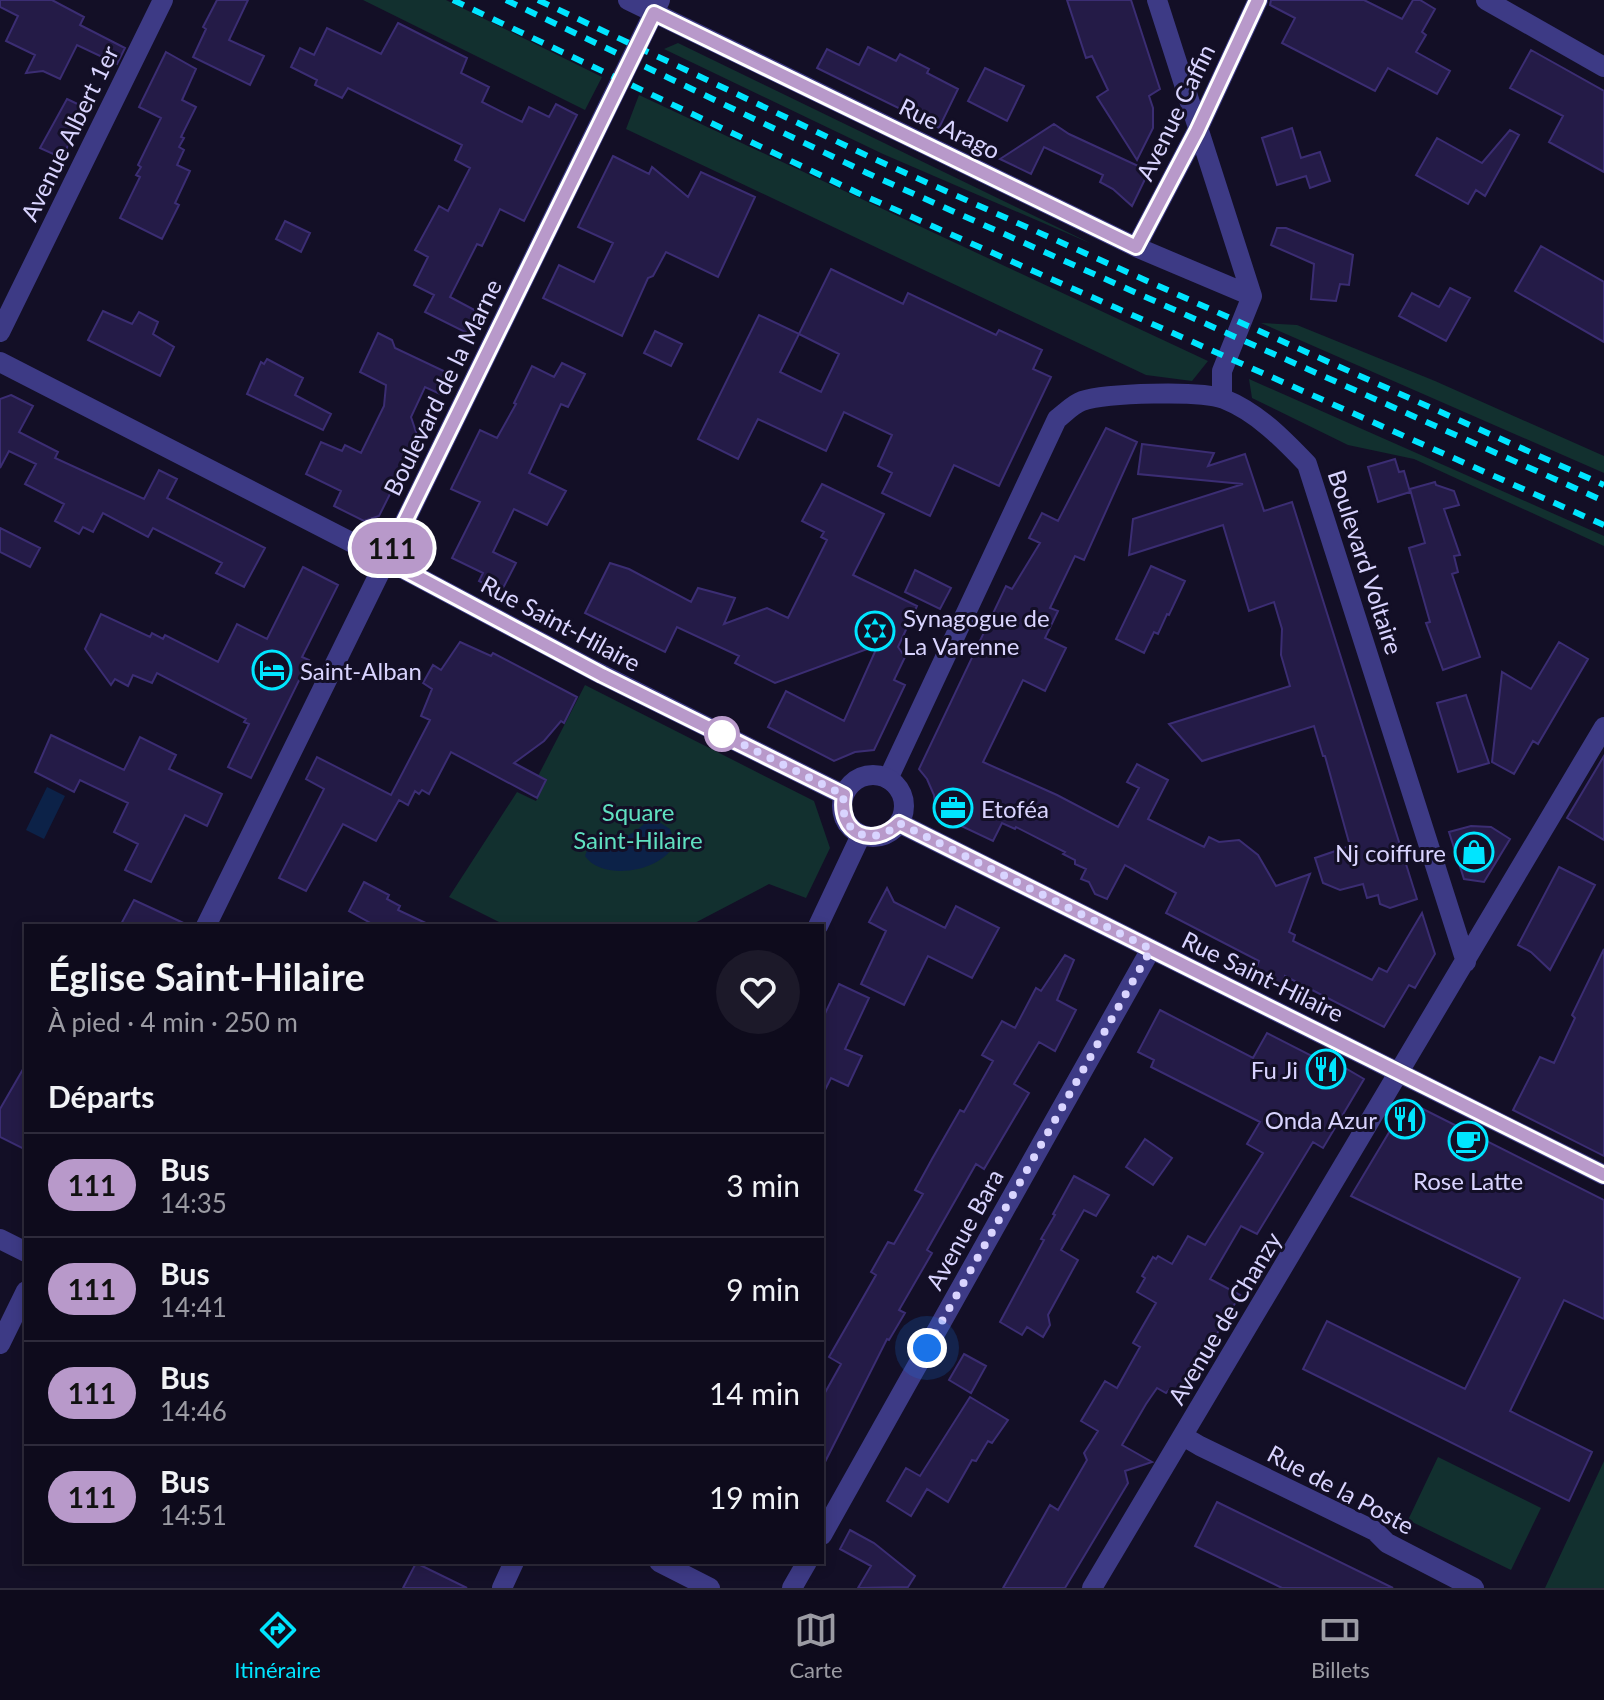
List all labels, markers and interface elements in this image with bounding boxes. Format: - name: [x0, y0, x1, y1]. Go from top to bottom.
- street label: Avenue Caffin: [1130, 39, 1220, 185]
- street label: Avenue Albert 1er: [14, 40, 124, 225]
- street label: Rue Arago: [895, 91, 1005, 165]
- street label: Boulevard de la Marne: [377, 274, 507, 500]
- street label: Boulevard Voltaire: [1322, 466, 1410, 658]
- line badge: 111: [346, 522, 438, 574]
- text: 111: [368, 531, 416, 565]
- street label: Rue Saint-Hilaire: [476, 569, 646, 677]
- place label: Synagogue de La Varenne: [903, 603, 1050, 660]
- synagogue icon: Synagogue de La Varenne: [854, 610, 896, 652]
- hotel icon: Saint-Alban: [251, 649, 293, 691]
- place label: Saint-Alban: [300, 656, 422, 685]
- unlabelled marker: [705, 717, 739, 751]
- office icon: Etoféa: [932, 787, 974, 829]
- place label: Etoféa: [981, 794, 1049, 823]
- park label: Square Saint-Hilaire: [573, 797, 703, 854]
- shop icon: Nj coiffure: [1453, 831, 1495, 873]
- place label: Nj coiffure: [1335, 838, 1446, 867]
- street label: Rue Saint-Hilaire: [1177, 924, 1349, 1028]
- button: heart: [716, 950, 800, 1034]
- text: Église Saint-Hilaire: [48, 953, 365, 999]
- text: À pied · 4 min · 250 m: [48, 1006, 298, 1038]
- restaurant icon: Fu Ji: [1305, 1048, 1347, 1090]
- place label: Fu Ji: [1251, 1055, 1298, 1084]
- text: Départs: [48, 1078, 154, 1114]
- restaurant icon: Onda Azur: [1384, 1098, 1426, 1140]
- place label: Onda Azur: [1265, 1105, 1377, 1134]
- cafe icon: Rose Latte: [1447, 1120, 1489, 1162]
- text: Bus: [160, 1151, 210, 1187]
- street label: Avenue Bara: [919, 1164, 1009, 1294]
- place label: Rose Latte: [1413, 1166, 1523, 1195]
- text: 3 min: [726, 1167, 800, 1203]
- text: 111: [68, 1168, 116, 1202]
- text: 14:35: [160, 1187, 227, 1219]
- street label: Avenue de Chanzy: [1161, 1226, 1287, 1409]
- text: Bus: [160, 1255, 210, 1291]
- text: 9 min: [726, 1271, 800, 1307]
- text: 111: [68, 1272, 116, 1306]
- text: 14:41: [160, 1291, 227, 1323]
- your location: [907, 1328, 947, 1368]
- text: Bus: [160, 1359, 210, 1395]
- text: 14 min: [709, 1375, 800, 1411]
- text: 111: [68, 1376, 116, 1410]
- text: 14:46: [160, 1395, 227, 1427]
- street label: Rue de la Poste: [1263, 1438, 1419, 1540]
- text: Bus: [160, 1463, 210, 1499]
- text: 19 min: [709, 1479, 800, 1515]
- text: 111: [68, 1480, 116, 1514]
- text: 14:51: [160, 1499, 227, 1531]
- tab: Itinéraire: [234, 1608, 321, 1683]
- tab: Carte: [789, 1608, 843, 1683]
- tab: Billets: [1311, 1608, 1370, 1683]

